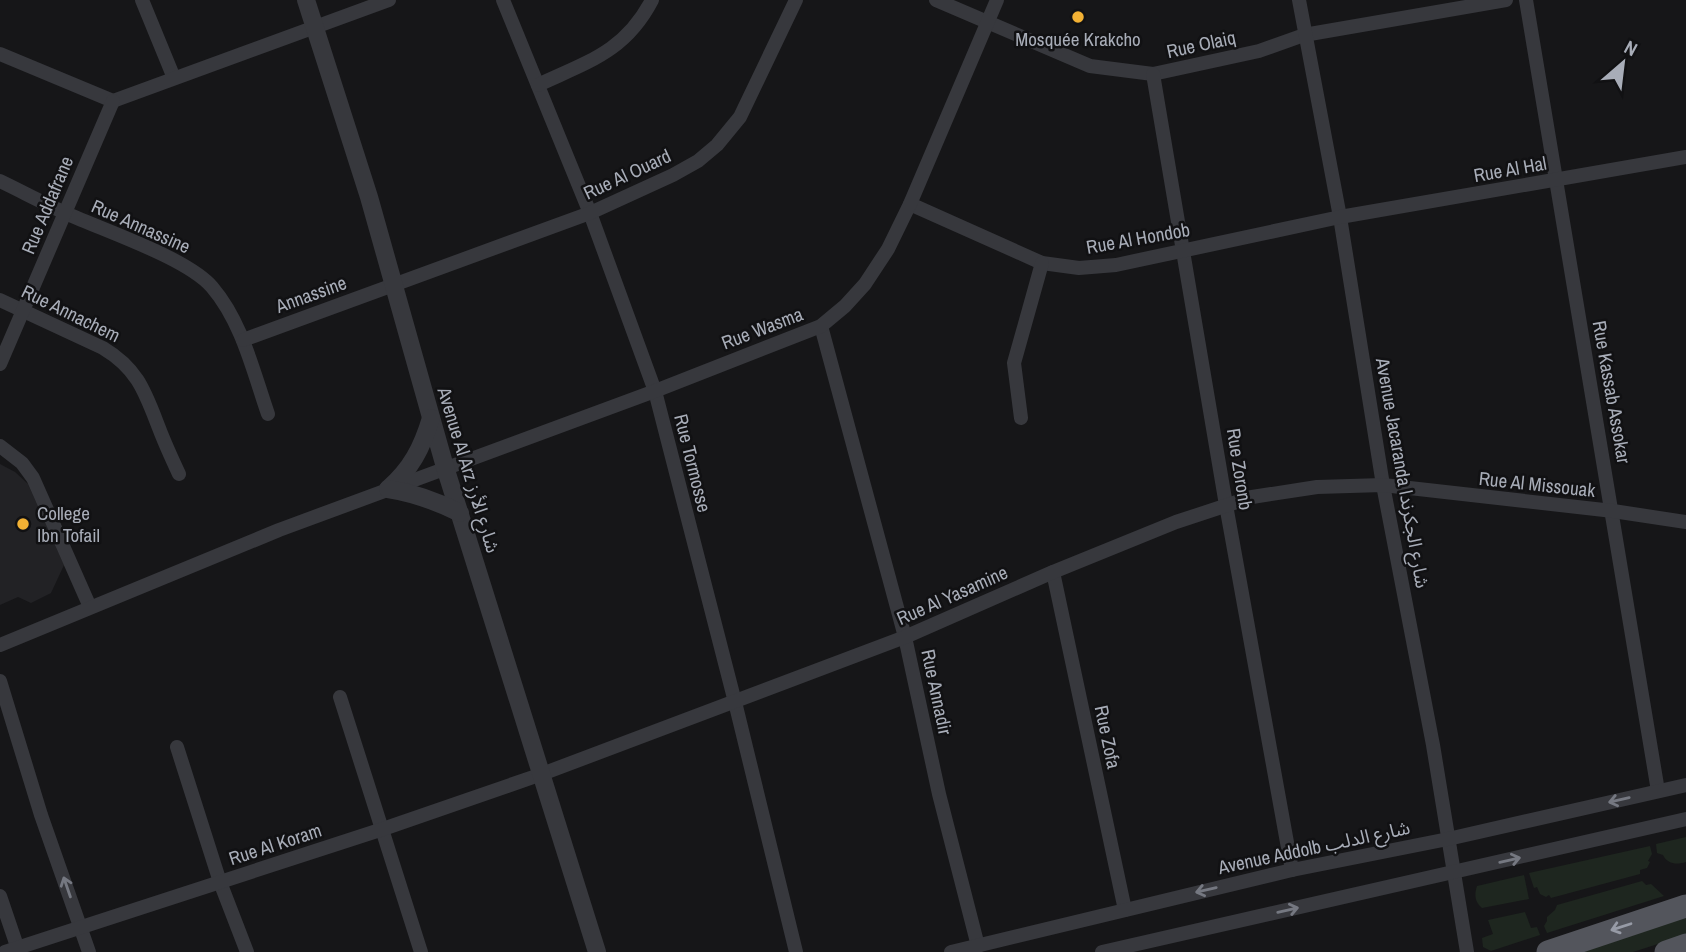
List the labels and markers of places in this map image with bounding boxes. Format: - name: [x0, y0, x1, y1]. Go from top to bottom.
- marker: Mosquée Krakcho: [1070, 9, 1086, 25]
- place label: Mosquée Krakcho: [1015, 26, 1141, 52]
- place label: College Ibn Tofail: [37, 500, 100, 548]
- marker: College Ibn Tofail: [15, 516, 31, 532]

